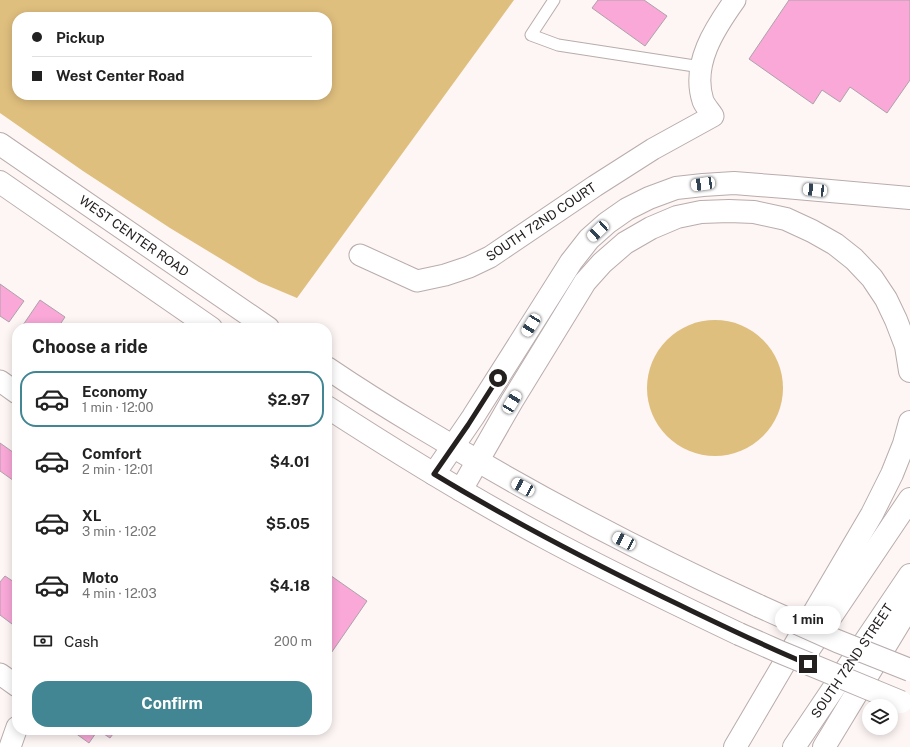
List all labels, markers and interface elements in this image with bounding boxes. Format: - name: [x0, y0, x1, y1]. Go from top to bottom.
- text: Pickup: [56, 29, 105, 46]
- text: West Center Road: [56, 67, 184, 84]
- car: [690, 176, 716, 192]
- street label: SOUTH 72ND COURT: [483, 179, 599, 264]
- car: [802, 183, 828, 197]
- street label: WEST CENTER ROAD: [76, 192, 192, 280]
- car: [585, 218, 611, 244]
- car: [520, 312, 542, 338]
- text: Choose a ride: [32, 336, 148, 357]
- route start: [489, 369, 507, 387]
- icon: car: [34, 381, 70, 417]
- text: Economy: [82, 383, 147, 400]
- car: [501, 389, 523, 415]
- text: $2.97: [267, 391, 310, 408]
- text: 1 min · 12:00: [82, 400, 154, 415]
- icon: car: [34, 443, 70, 479]
- text: Comfort: [82, 445, 142, 462]
- text: $4.01: [270, 453, 310, 470]
- text: 2 min · 12:01: [82, 462, 153, 477]
- car: [510, 476, 536, 498]
- icon: car: [34, 505, 70, 541]
- text: XL: [82, 507, 101, 524]
- text: $5.05: [266, 515, 310, 532]
- text: 3 min · 12:02: [82, 524, 156, 539]
- car: [611, 530, 637, 552]
- icon: car: [34, 567, 70, 603]
- text: Moto: [82, 569, 119, 586]
- text: $4.18: [269, 577, 310, 594]
- text: 4 min · 12:03: [82, 586, 157, 601]
- street label: SOUTH 72ND STREET: [808, 601, 896, 721]
- callout: 1 min: [775, 606, 841, 634]
- text: 1 min: [792, 612, 824, 627]
- icon: cash: [32, 630, 54, 652]
- text: Cash: [64, 633, 99, 650]
- text: 200 m: [274, 634, 312, 649]
- route end: [799, 655, 817, 673]
- button: Confirm: [32, 681, 312, 727]
- map controls: [862, 699, 898, 735]
- button: layers: [862, 699, 898, 735]

